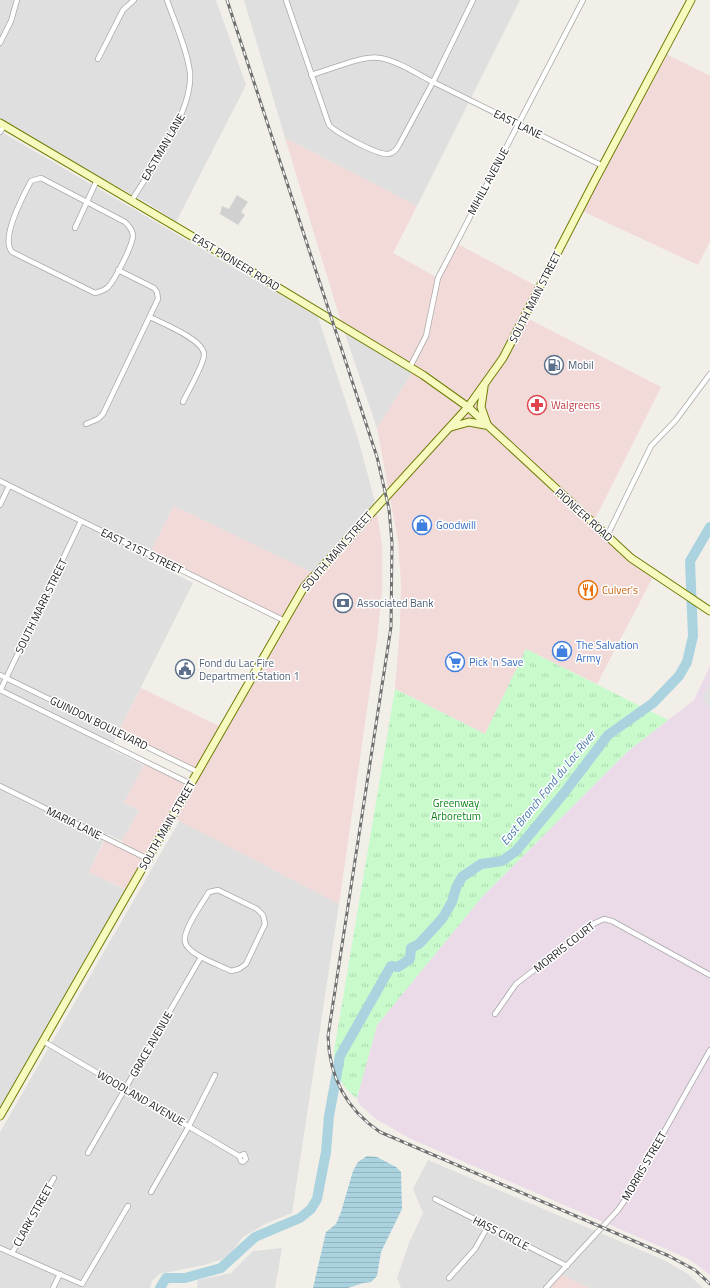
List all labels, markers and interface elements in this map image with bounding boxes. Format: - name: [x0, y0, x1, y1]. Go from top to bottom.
- street label: EAST LANE: [491, 105, 545, 143]
- street label: EASTMAN LANE: [137, 110, 189, 184]
- street label: MIHILL AVENUE: [463, 144, 513, 218]
- street label: EAST PIONEER ROAD: [189, 229, 283, 295]
- street label: SOUTH MAIN STREET: [505, 248, 565, 346]
- fuel station icon: Mobil: [543, 354, 565, 376]
- place label: Mobil: [568, 357, 594, 373]
- pharmacy icon: Walgreens: [526, 394, 548, 416]
- place label: Walgreens: [551, 397, 600, 413]
- street label: PIONEER ROAD: [552, 485, 616, 545]
- street label: SOUTH MAIN STREET: [298, 508, 376, 594]
- shop icon: Goodwill: [411, 514, 433, 536]
- place label: Goodwill: [436, 517, 476, 533]
- street label: EAST 21ST STREET: [98, 524, 186, 578]
- street label: SOUTH MARR STREET: [11, 555, 71, 656]
- restaurant icon: Culver's: [577, 579, 599, 601]
- place label: Culver's: [602, 582, 638, 598]
- bank icon: Associated Bank: [332, 592, 354, 614]
- place label: Associated Bank: [357, 595, 434, 611]
- place label: The Salvation Army: [576, 637, 638, 666]
- shop icon: The Salvation Army: [551, 640, 573, 662]
- supermarket icon: Pick 'n Save: [444, 651, 466, 673]
- place label: Pick 'n Save: [469, 654, 524, 670]
- place label: Fond du Lac Fire Department Station 1: [199, 655, 299, 684]
- public building icon: Fond du Lac Fire Department Station 1: [174, 658, 196, 680]
- street label: GUINDON BOULEVARD: [47, 692, 151, 754]
- water label: East Branch Fond du Lac River: [495, 724, 601, 849]
- street label: SOUTH MAIN STREET: [135, 777, 199, 873]
- park label: Greenway Arboretum: [431, 795, 481, 824]
- street label: MARIA LANE: [44, 803, 104, 843]
- street label: MORRIS COURT: [530, 918, 598, 976]
- street label: GRACE AVENUE: [126, 1008, 176, 1080]
- street label: WOODLAND AVENUE: [94, 1066, 188, 1130]
- street label: MORRIS STREET: [618, 1128, 670, 1204]
- street label: CLARK STREET: [9, 1180, 57, 1249]
- street label: HASS CIRCLE: [470, 1212, 532, 1254]

